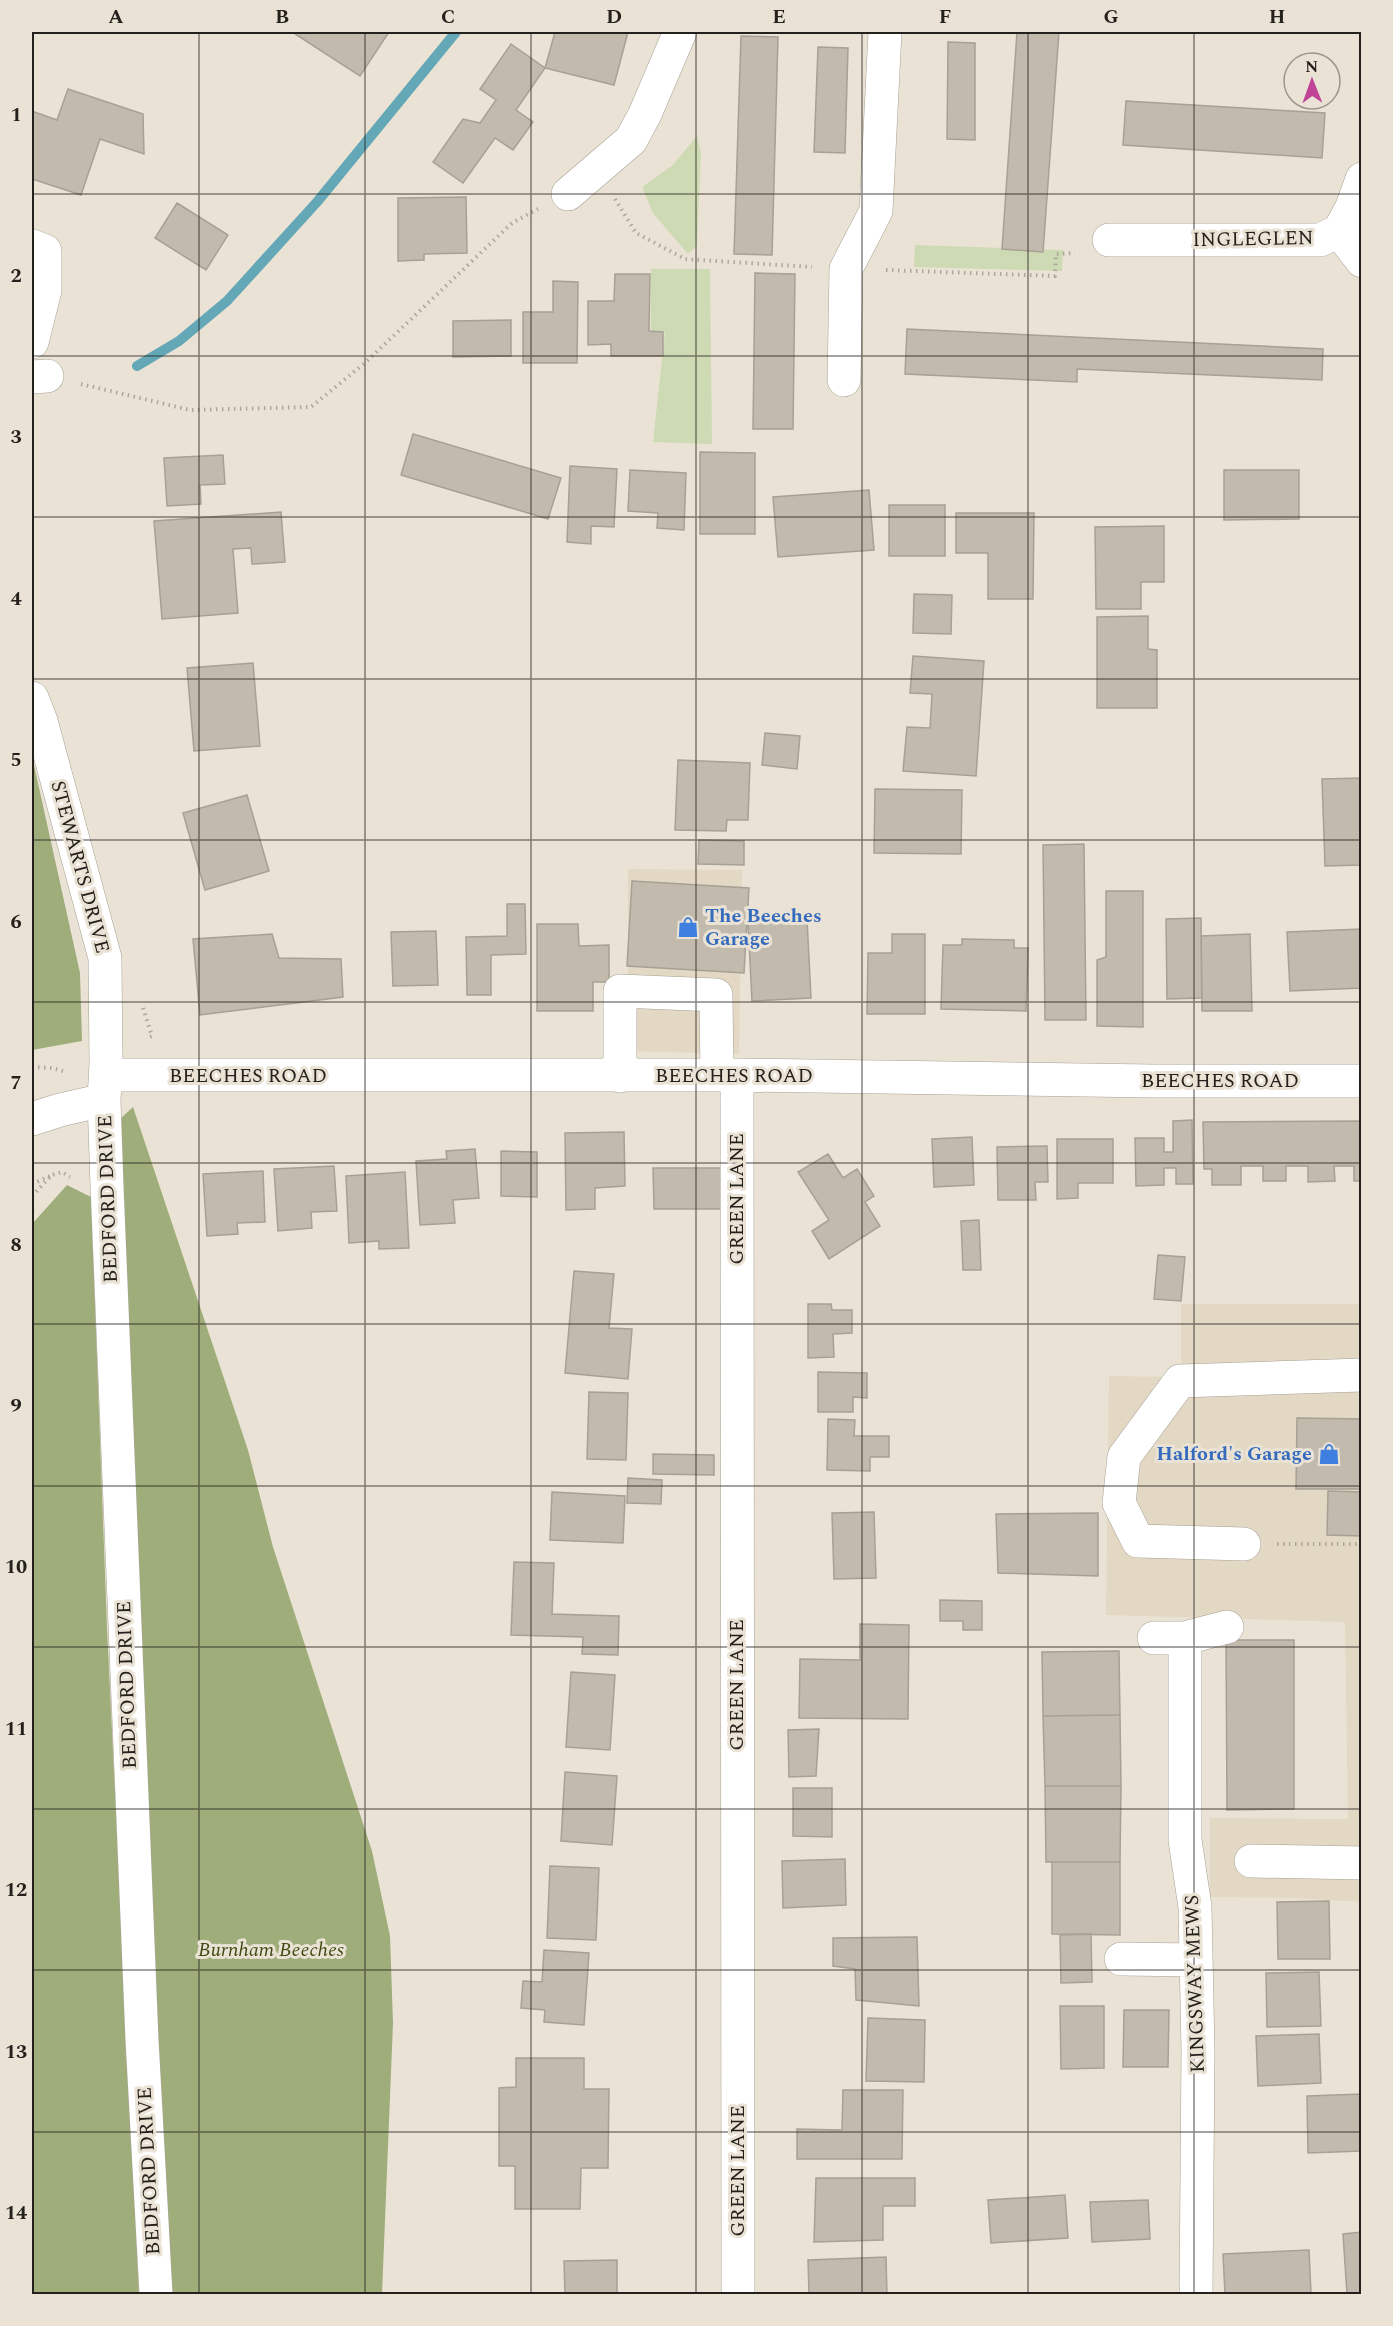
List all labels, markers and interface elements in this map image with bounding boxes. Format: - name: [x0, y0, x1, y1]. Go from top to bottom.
- text: A: [108, 2, 124, 32]
- text: B: [275, 2, 289, 32]
- text: C: [441, 2, 455, 32]
- text: D: [606, 2, 622, 32]
- text: E: [772, 2, 786, 32]
- text: F: [939, 2, 951, 32]
- text: G: [1103, 2, 1119, 32]
- text: H: [1269, 2, 1285, 32]
- north arrow: [1282, 51, 1342, 111]
- text: N: [1305, 55, 1318, 79]
- text: 1: [10, 100, 22, 130]
- street label: INGLEGLEN: [1192, 223, 1314, 255]
- text: 2: [10, 261, 22, 291]
- text: 3: [10, 422, 22, 452]
- text: 4: [10, 584, 22, 614]
- text: 5: [10, 745, 22, 775]
- street label: STEWARTS DRIVE: [43, 777, 117, 957]
- place label: The Beeches Garage: [705, 901, 822, 954]
- text: 6: [10, 907, 22, 937]
- shop icon: The Beeches Garage: [676, 915, 700, 939]
- street label: BEECHES ROAD: [169, 1061, 327, 1091]
- street label: BEECHES ROAD: [655, 1061, 813, 1091]
- street label: BEECHES ROAD: [1141, 1066, 1299, 1096]
- text: 7: [10, 1068, 22, 1098]
- street label: BEDFORD DRIVE: [90, 1114, 126, 1284]
- street label: GREEN LANE: [722, 1133, 752, 1265]
- text: 8: [10, 1230, 22, 1260]
- text: 9: [10, 1391, 22, 1421]
- place label: Halford's Garage: [1156, 1439, 1312, 1469]
- shop icon: Halford's Garage: [1317, 1442, 1341, 1466]
- text: 10: [5, 1552, 27, 1582]
- street label: BEDFORD DRIVE: [109, 1600, 145, 1770]
- street label: GREEN LANE: [722, 1619, 752, 1751]
- text: 11: [5, 1714, 27, 1744]
- text: 12: [5, 1875, 27, 1905]
- street label: KINGSWAY MEWS: [1177, 1894, 1213, 2074]
- park label: Burnham Beeches: [198, 1935, 344, 1965]
- text: 13: [5, 2037, 27, 2067]
- street label: BEDFORD DRIVE: [130, 2086, 168, 2256]
- street label: GREEN LANE: [723, 2105, 753, 2237]
- text: 14: [5, 2198, 27, 2228]

